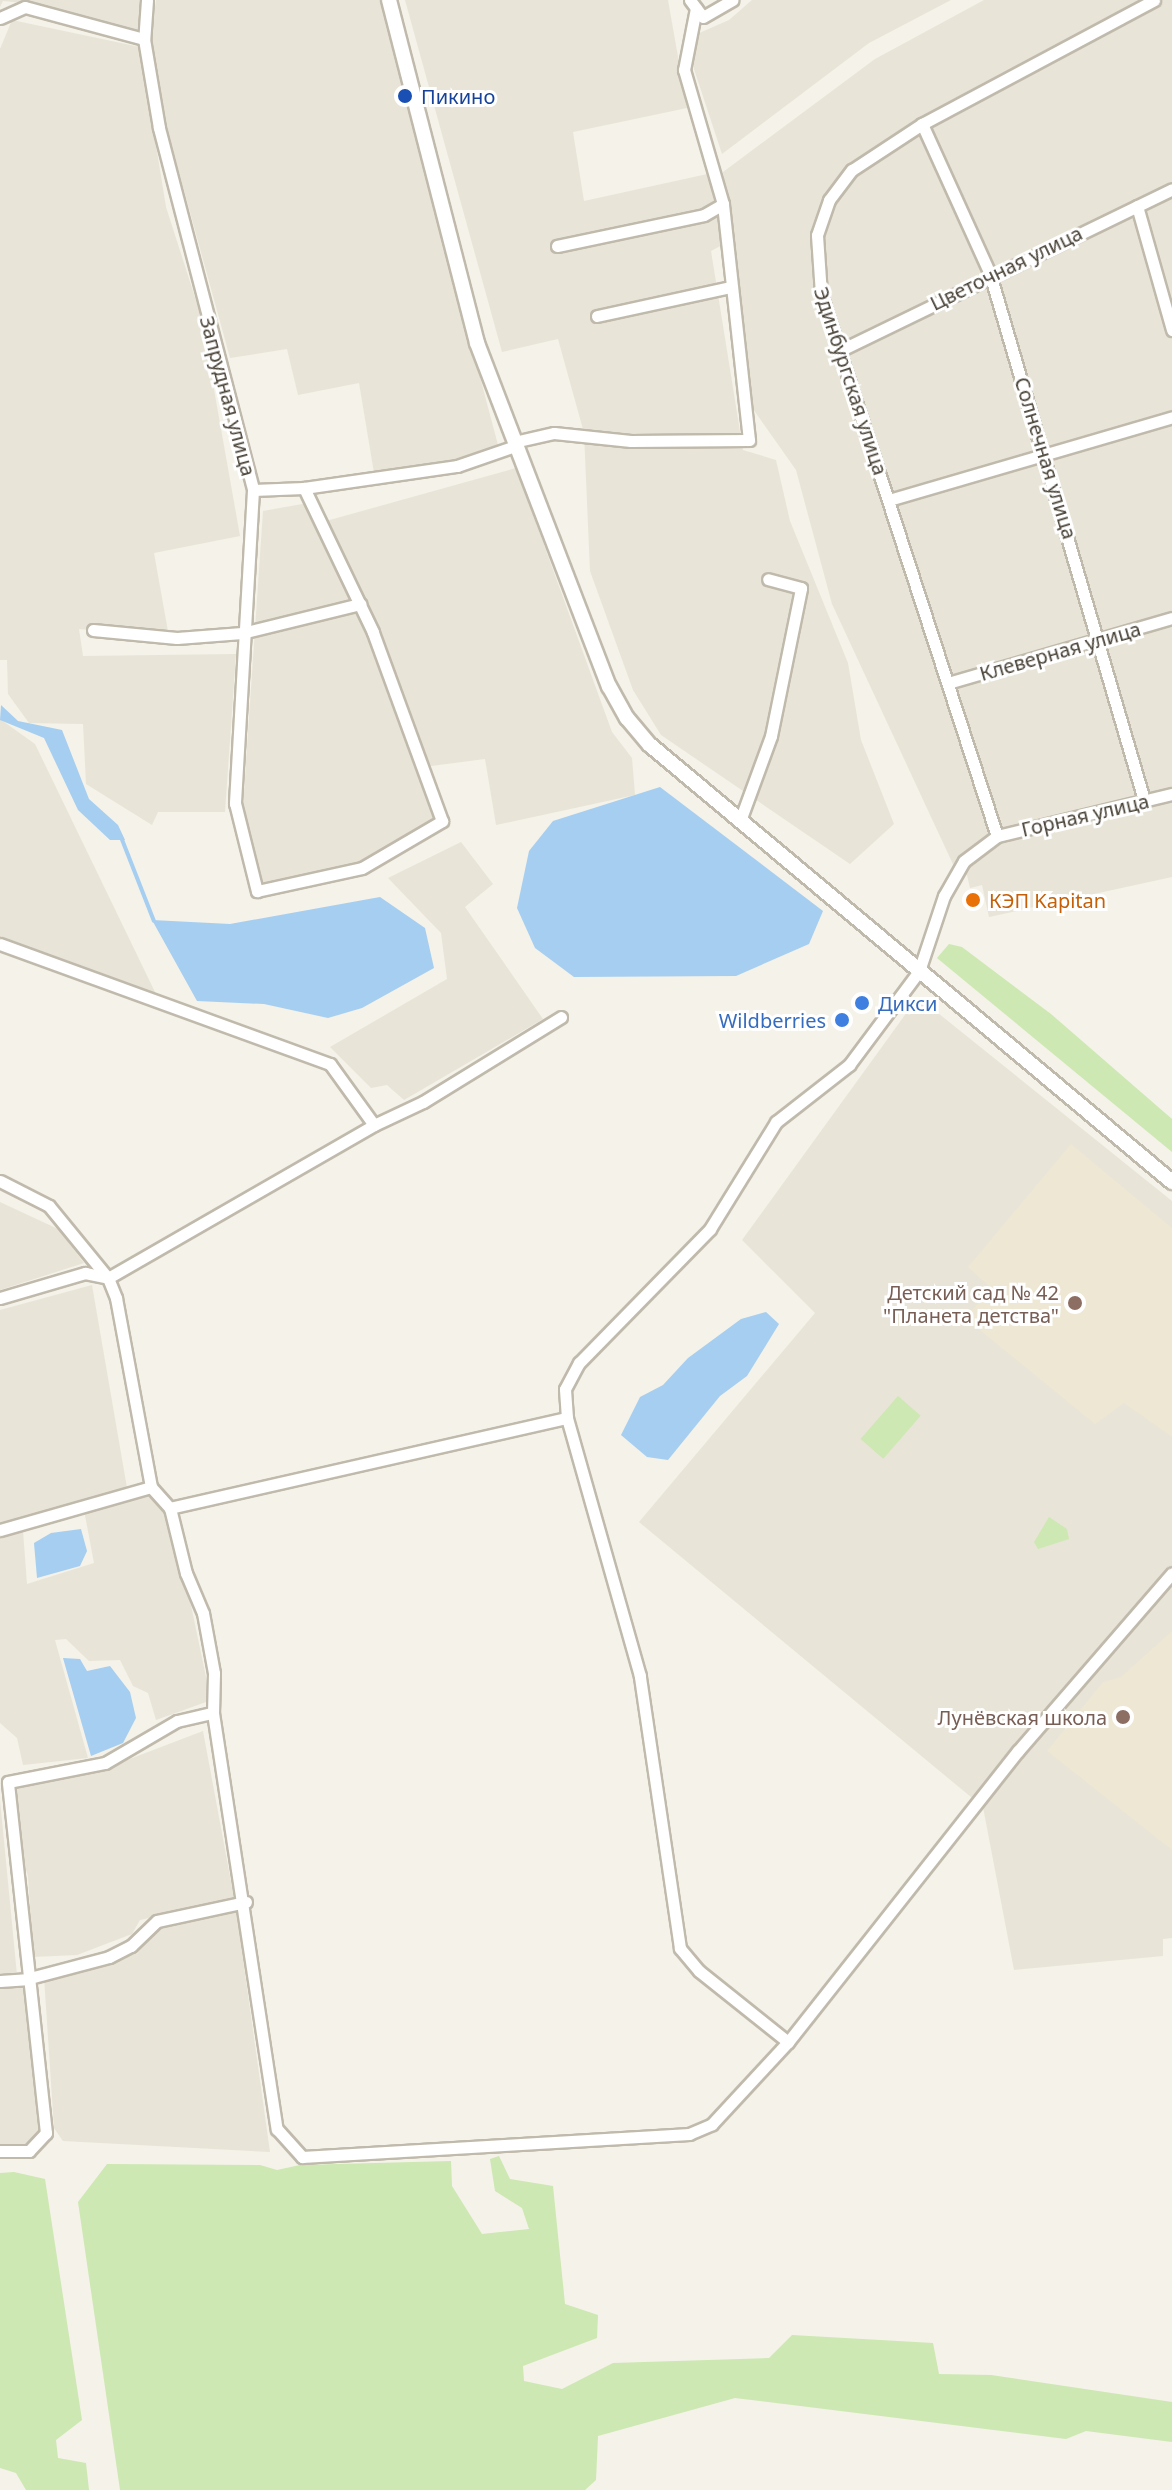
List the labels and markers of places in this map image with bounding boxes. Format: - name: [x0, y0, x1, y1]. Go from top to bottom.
- place label: Пикино: [421, 84, 495, 108]
- marker: Пикино: [396, 87, 414, 105]
- place label: КЭП Kapitan: [989, 888, 1106, 912]
- marker: КЭП Kapitan: [964, 891, 982, 909]
- place label: Дикси: [878, 991, 937, 1015]
- marker: Дикси: [853, 994, 871, 1012]
- place label: Wildberries: [719, 1008, 826, 1032]
- marker: Wildberries: [833, 1011, 851, 1029]
- place label: Детский сад № 42 "Планета детства": [883, 1280, 1059, 1327]
- marker: Детский сад № 42 "Планета детства": [1066, 1294, 1084, 1312]
- place label: Лунёвская школа: [938, 1705, 1107, 1729]
- marker: Лунёвская школа: [1114, 1708, 1132, 1726]

